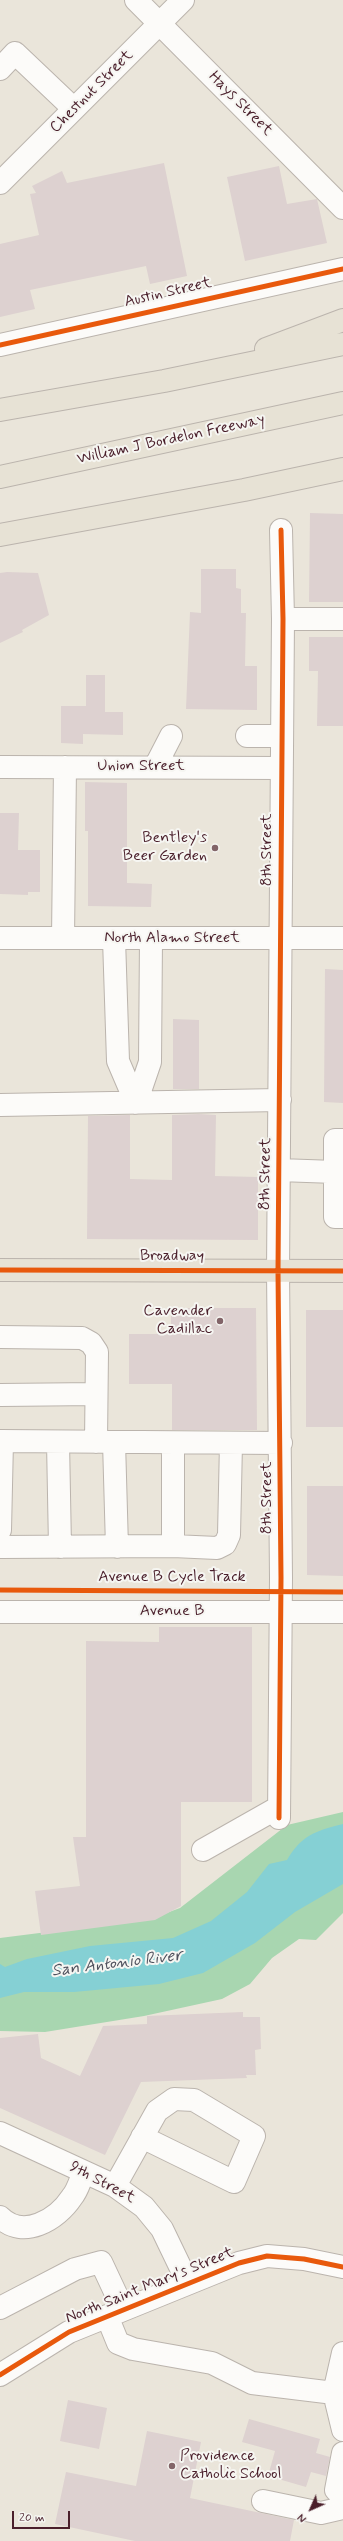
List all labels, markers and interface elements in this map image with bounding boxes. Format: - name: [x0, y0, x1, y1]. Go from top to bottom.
- street label: Chestnut Street: [46, 46, 138, 138]
- street label: Hays Street: [204, 68, 276, 140]
- street label: Austin Street: [123, 274, 213, 312]
- street label: William J Bordelon Freeway: [75, 411, 267, 469]
- street label: Union Street: [97, 757, 185, 777]
- street label: 8th Street: [258, 814, 278, 886]
- place label: Bentley's Beer Garden: [123, 829, 207, 867]
- marker: Bentley's Beer Garden: [210, 843, 220, 853]
- street label: North Alamo Street: [104, 929, 240, 949]
- street label: 8th Street: [256, 1138, 276, 1210]
- street label: Broadway: [140, 1247, 204, 1267]
- place label: Cavender Cadillac: [143, 1302, 212, 1340]
- marker: Cavender Cadillac: [215, 1316, 225, 1326]
- street label: 8th Street: [258, 1462, 278, 1534]
- street label: Avenue B Cycle Track: [98, 1568, 246, 1588]
- street label: Avenue B: [140, 1602, 204, 1622]
- water label: San Antonio River: [51, 1946, 183, 1982]
- street label: 9th Street: [66, 2158, 138, 2208]
- street label: North Saint Mary's Street: [63, 2243, 237, 2329]
- place label: Providence Catholic School: [180, 2447, 282, 2485]
- marker: Providence Catholic School: [167, 2461, 177, 2471]
- north arrow: [291, 2489, 331, 2529]
- scale bar: [14, 2503, 72, 2529]
- text: 20 m: [19, 2510, 45, 2526]
- text: N: [295, 2510, 310, 2525]

